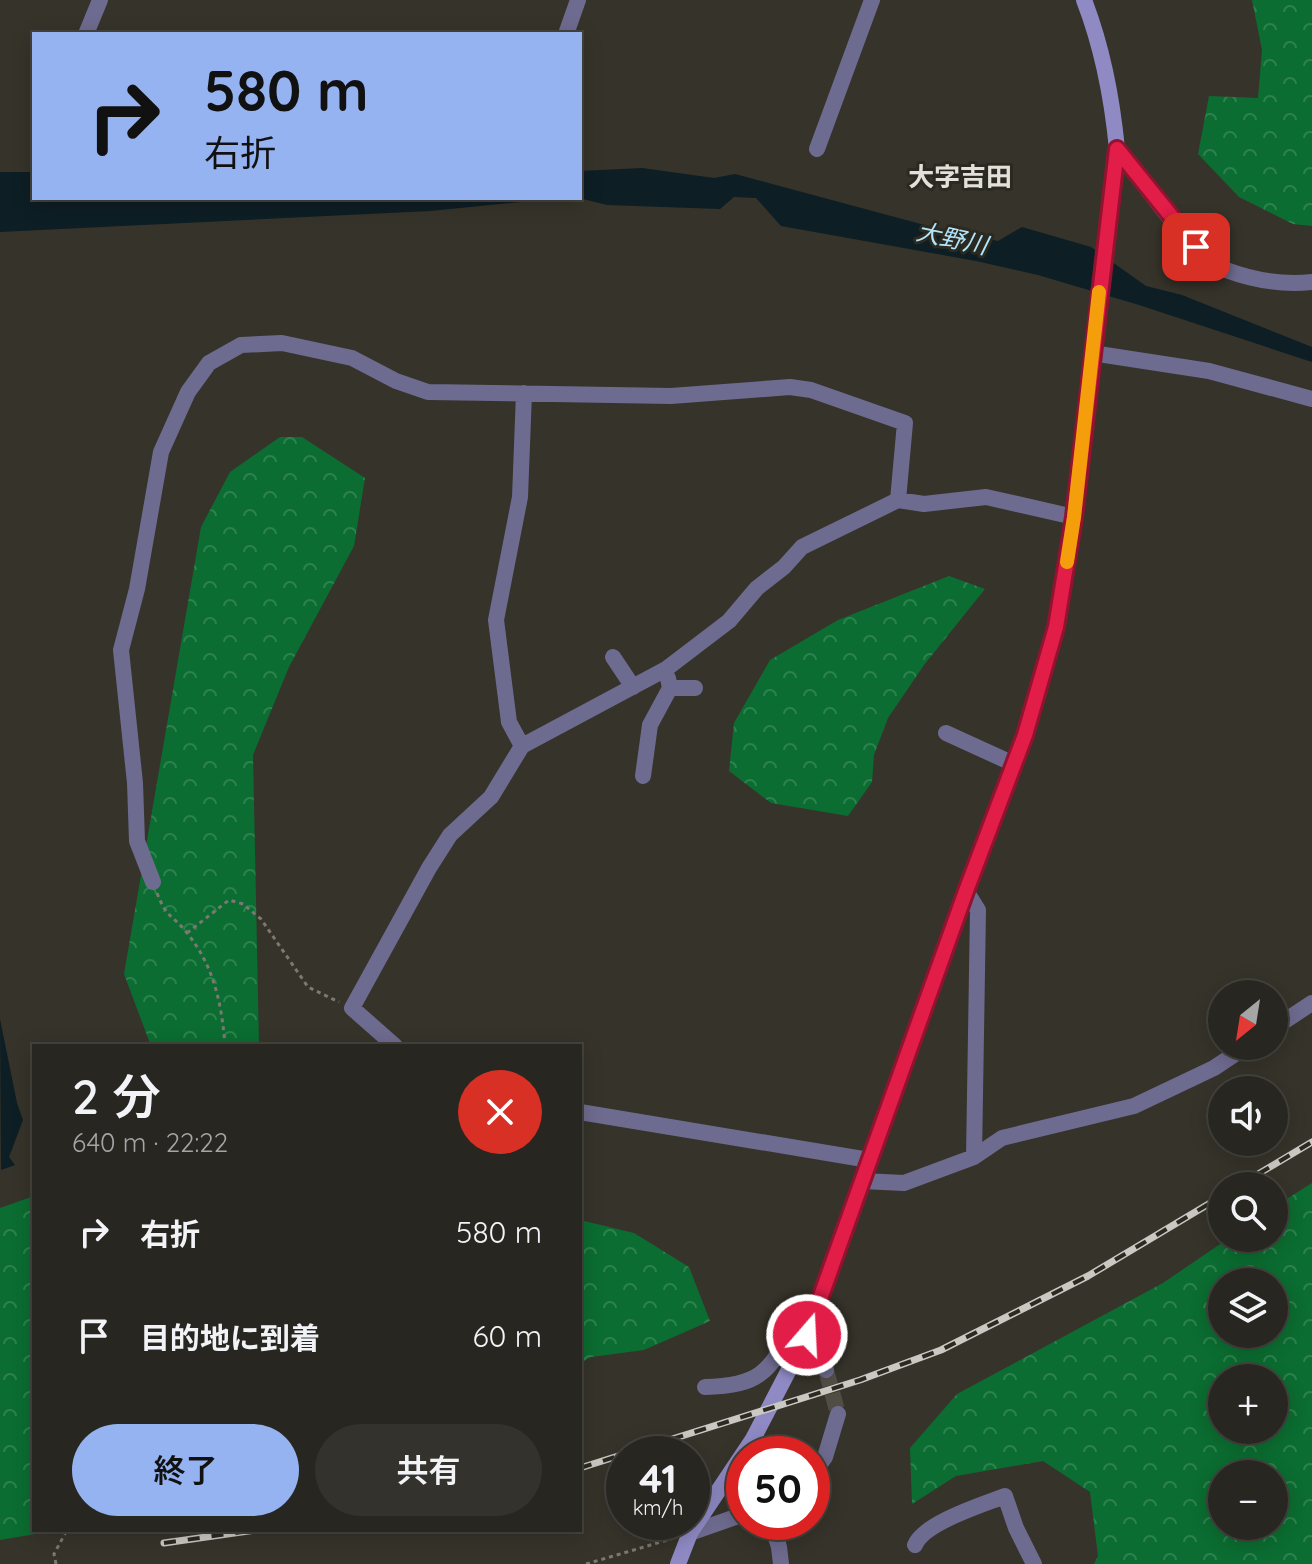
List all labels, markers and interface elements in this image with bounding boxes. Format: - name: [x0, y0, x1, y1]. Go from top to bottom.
- text: 580 m: [204, 55, 369, 125]
- icon: right: [72, 64, 176, 168]
- text: 右折: [204, 130, 276, 175]
- district label: 大字吉田: [908, 160, 1012, 193]
- pin: [1162, 213, 1230, 281]
- water label: 大野川: [914, 216, 993, 261]
- icon: arrive: [1174, 225, 1218, 269]
- north arrow: [1208, 980, 1288, 1060]
- map controls: [1208, 980, 1288, 1540]
- text: 2 分: [72, 1066, 160, 1126]
- button: close: [458, 1070, 542, 1154]
- button: sound: [1208, 1076, 1288, 1156]
- text: 640 m · 22:22: [72, 1126, 228, 1159]
- button: search: [1208, 1172, 1288, 1252]
- icon: right: [72, 1210, 116, 1254]
- text: 580 m: [456, 1213, 542, 1251]
- text: 右折: [140, 1215, 200, 1253]
- button: layers: [1208, 1268, 1288, 1348]
- position arrow: [765, 1293, 849, 1377]
- icon: arrive: [72, 1314, 116, 1358]
- text: 60 m: [472, 1317, 542, 1355]
- text: 目的地に到着: [140, 1319, 320, 1357]
- button: +: [1208, 1364, 1288, 1444]
- button: 終了: [72, 1424, 299, 1516]
- button: 共有: [315, 1424, 542, 1516]
- speed limit sign: 50: [726, 1436, 830, 1540]
- text: 41: [639, 1453, 677, 1503]
- button: −: [1208, 1460, 1288, 1540]
- text: km/h: [633, 1495, 683, 1520]

